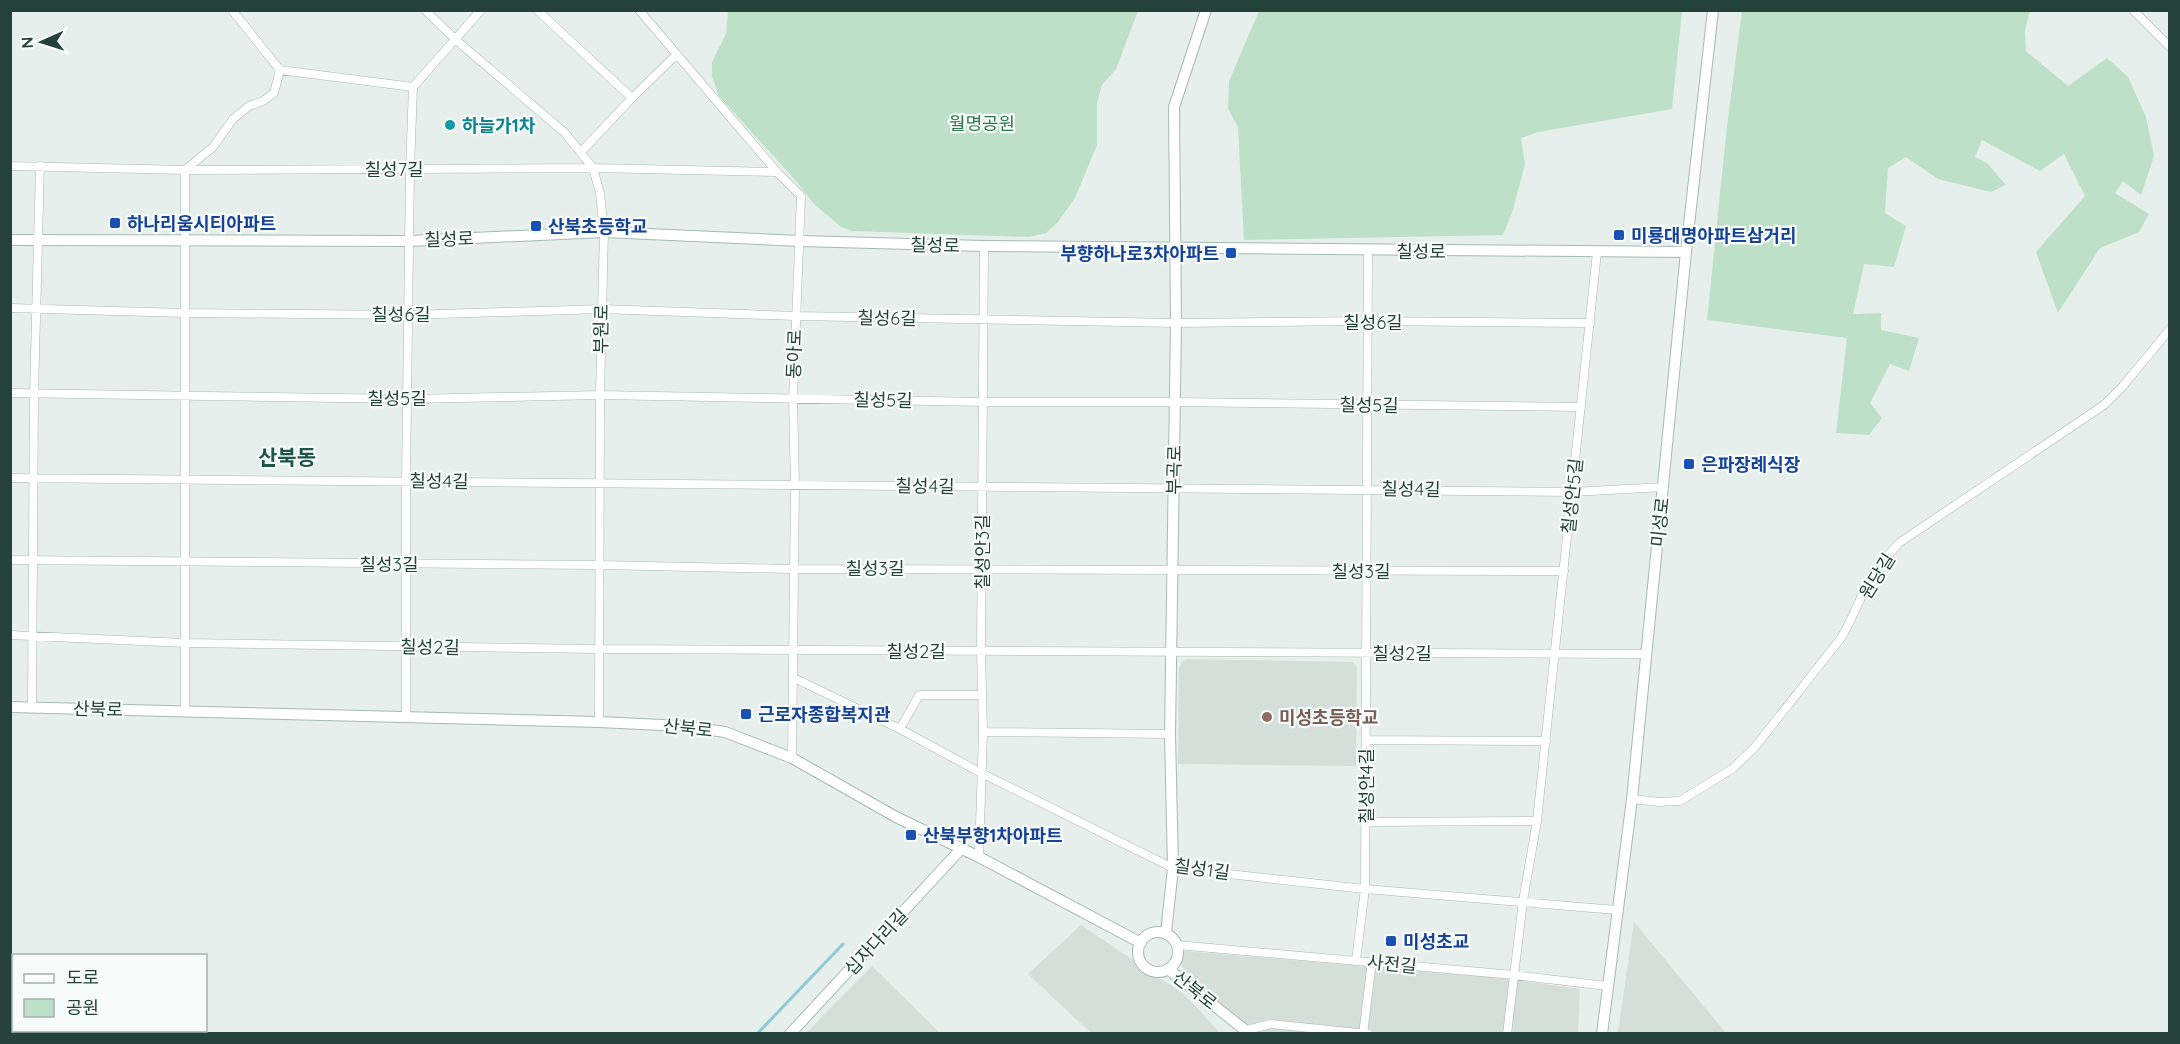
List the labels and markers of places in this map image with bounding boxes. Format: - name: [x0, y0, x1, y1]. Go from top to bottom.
- place label: 하늘가1차: [462, 114, 536, 137]
- marker: 하늘가1차: [443, 118, 457, 132]
- place label: 하나리움시티아파트: [127, 212, 276, 235]
- place label: 산북초등학교: [548, 215, 647, 238]
- marker: 하나리움시티아파트: [108, 216, 122, 230]
- marker: 산북초등학교: [529, 219, 543, 233]
- place label: 미룡대명아파트삼거리: [1631, 224, 1797, 247]
- marker: 미룡대명아파트삼거리: [1612, 228, 1626, 242]
- place label: 부향하나로3차아파트: [1060, 242, 1219, 265]
- marker: 부향하나로3차아파트: [1224, 246, 1238, 260]
- place label: 은파장례식장: [1701, 453, 1801, 476]
- marker: 은파장례식장: [1682, 457, 1696, 471]
- place label: 근로자종합복지관: [758, 703, 891, 726]
- place label: 미성초등학교: [1279, 706, 1378, 729]
- marker: 근로자종합복지관: [739, 707, 753, 721]
- marker: 미성초등학교: [1260, 710, 1274, 724]
- place label: 산북부향1차아파트: [923, 824, 1062, 847]
- marker: 산북부향1차아파트: [904, 828, 918, 842]
- place label: 미성초교: [1403, 930, 1469, 953]
- marker: 미성초교: [1384, 934, 1398, 948]

